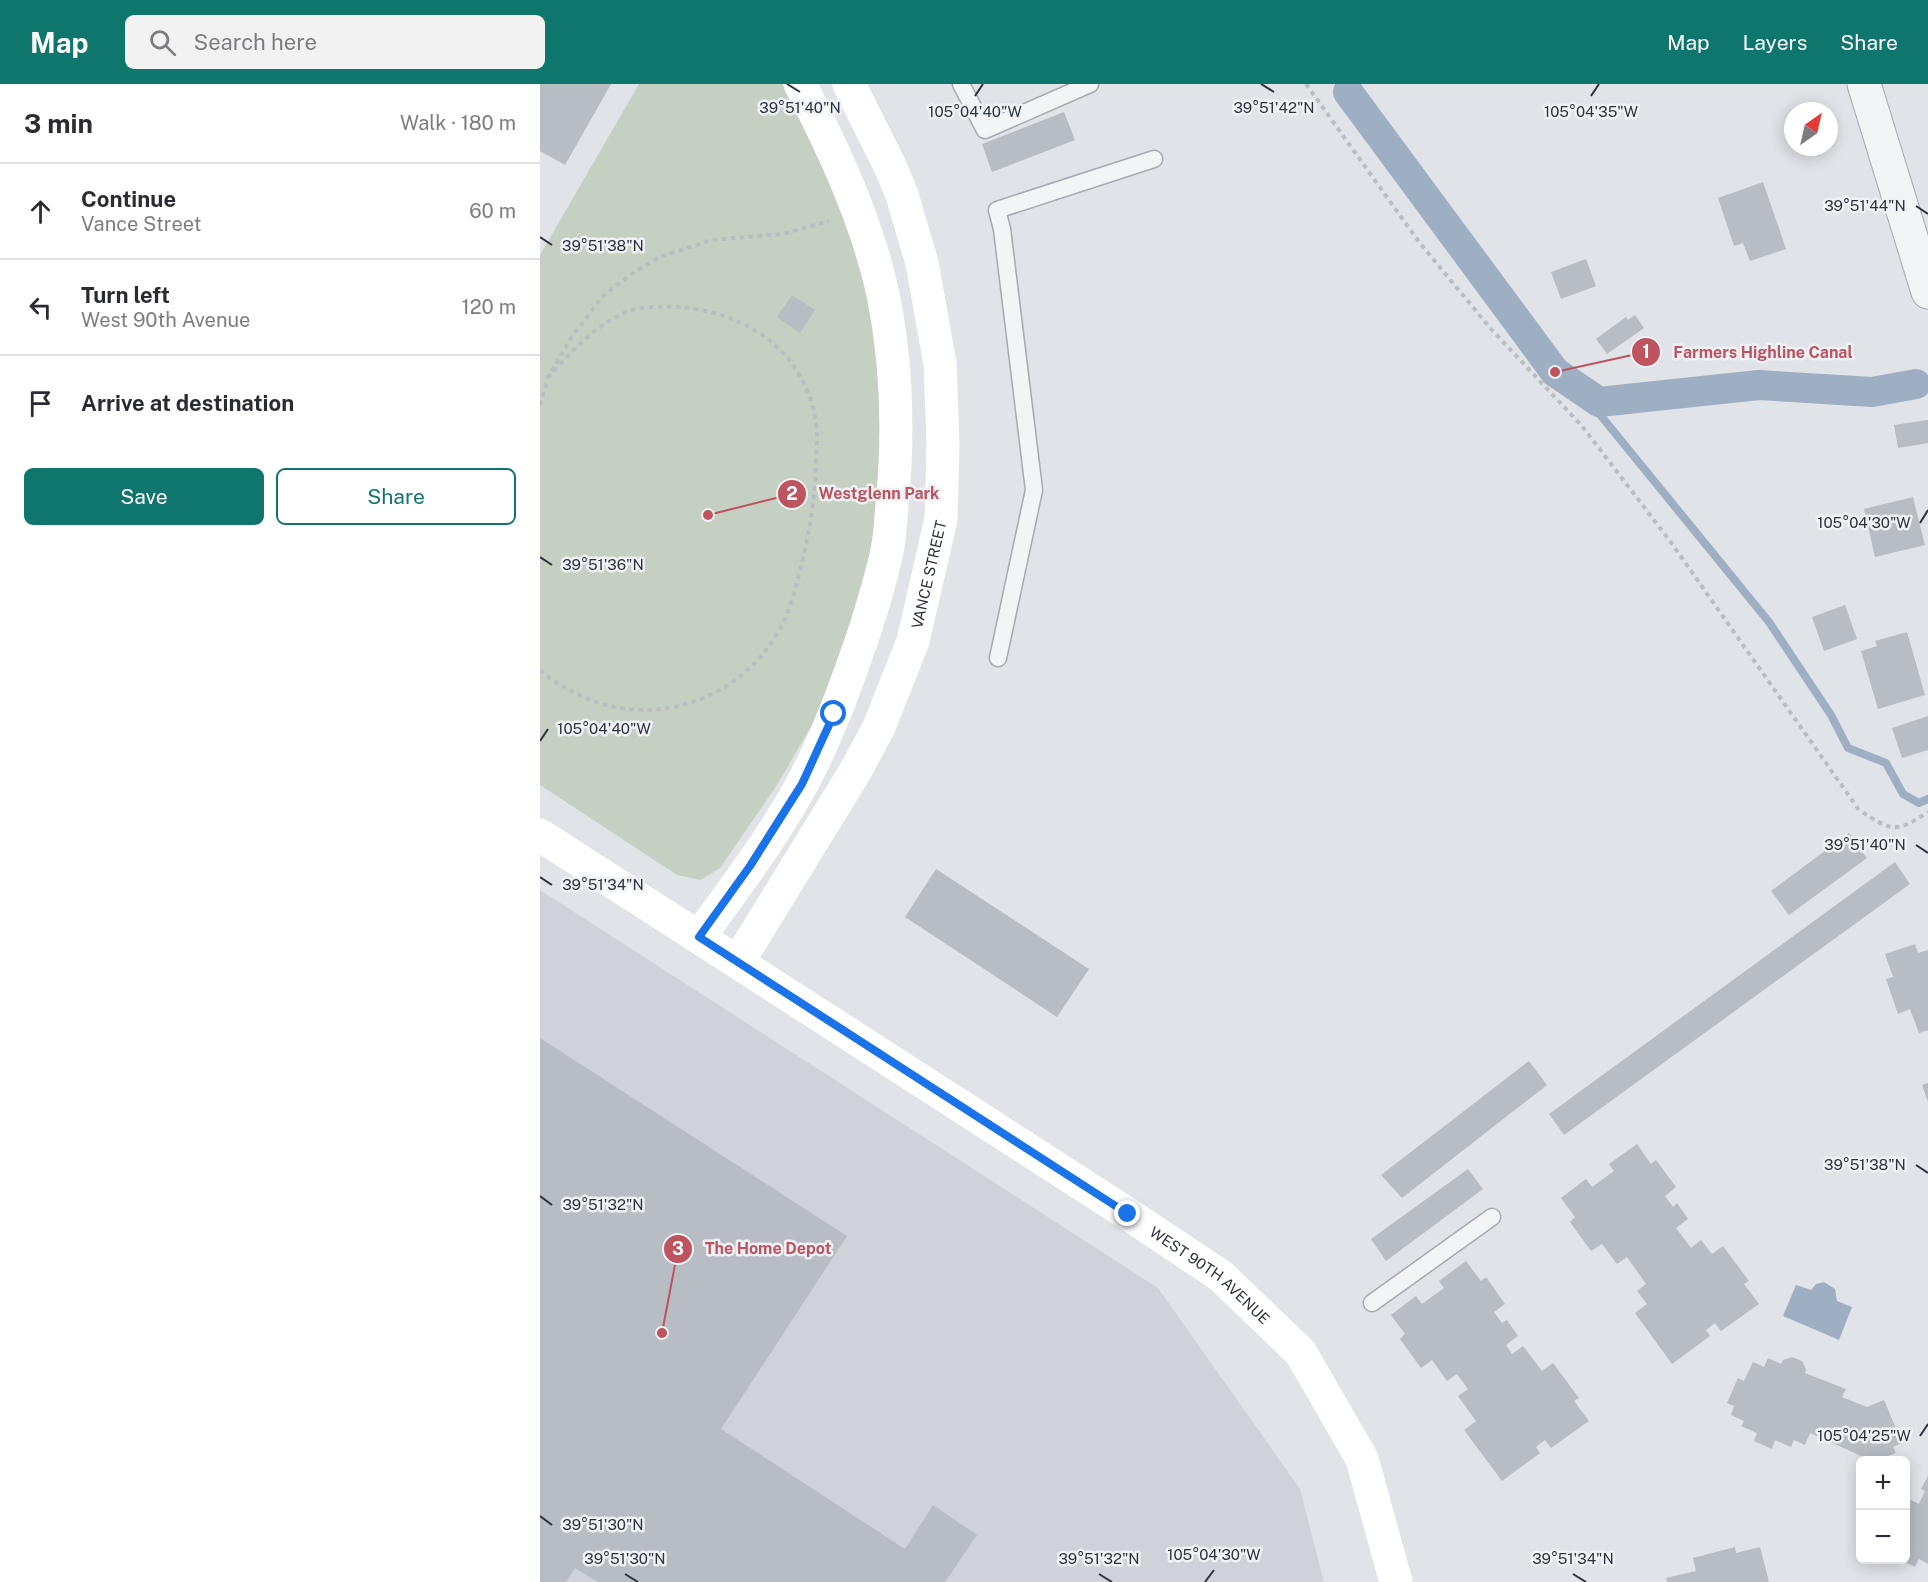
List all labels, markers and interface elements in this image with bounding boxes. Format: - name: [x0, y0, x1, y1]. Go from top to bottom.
- search box: [125, 15, 545, 69]
- text: Map: [30, 26, 89, 59]
- icon: search: [146, 26, 179, 59]
- text: Search here: [194, 29, 317, 55]
- text: Map: [1667, 30, 1710, 55]
- text: Layers: [1743, 30, 1807, 55]
- text: Share: [1840, 30, 1898, 55]
- text: 39°51'40"N: [759, 99, 841, 116]
- text: 39°51'42"N: [1233, 99, 1315, 116]
- north arrow: [1784, 102, 1838, 156]
- text: 105°04'40"W: [928, 103, 1022, 120]
- text: 105°04'35"W: [1544, 103, 1638, 120]
- text: 3 min: [24, 108, 93, 139]
- text: Walk · 180 m: [400, 111, 516, 135]
- text: Continue: [81, 186, 176, 212]
- icon: ahead: [24, 195, 57, 228]
- text: 39°51'44"N: [1824, 197, 1906, 214]
- text: 60 m: [469, 199, 516, 223]
- text: Vance Street: [81, 212, 201, 236]
- text: 39°51'38"N: [562, 237, 644, 254]
- text: Turn left: [81, 282, 170, 308]
- icon: left: [24, 291, 57, 324]
- text: 120 m: [462, 295, 516, 319]
- text: West 90th Avenue: [81, 308, 250, 332]
- callout: Farmers Highline Canal: [1631, 335, 1864, 369]
- text: 1: [1642, 341, 1650, 362]
- text: Farmers Highline Canal: [1673, 343, 1853, 362]
- icon: arrive: [24, 387, 57, 420]
- text: Arrive at destination: [81, 390, 294, 416]
- button: Save: [24, 468, 264, 525]
- button: Share: [276, 468, 516, 525]
- callout: Westglenn Park: [777, 477, 952, 511]
- text: 2: [786, 483, 798, 504]
- text: Westglenn Park: [819, 484, 939, 503]
- text: 105°04'30"W: [1817, 514, 1911, 531]
- street label: VANCE STREET: [908, 519, 949, 630]
- text: 39°51'36"N: [562, 556, 644, 573]
- route start: [820, 700, 846, 726]
- text: 105°04'40"W: [557, 720, 651, 737]
- text: 39°51'40"N: [1824, 836, 1906, 853]
- text: 39°51'34"N: [562, 876, 644, 893]
- text: 39°51'38"N: [1824, 1156, 1906, 1173]
- text: 39°51'32"N: [562, 1196, 644, 1213]
- route end: [1114, 1200, 1140, 1226]
- street label: WEST 90TH AVENUE: [1147, 1223, 1274, 1327]
- callout: The Home Depot: [663, 1232, 843, 1266]
- text: 3: [672, 1238, 684, 1259]
- text: The Home Depot: [705, 1239, 832, 1258]
- text: 105°04'25"W: [1817, 1427, 1911, 1444]
- map controls: [1856, 1456, 1910, 1564]
- button: +: [1856, 1456, 1910, 1510]
- button: −: [1856, 1510, 1910, 1564]
- text: 39°51'30"N: [562, 1516, 644, 1533]
- text: 105°04'30"W: [1167, 1546, 1261, 1563]
- text: 39°51'30"N: [584, 1550, 666, 1567]
- text: 39°51'32"N: [1058, 1550, 1140, 1567]
- text: 39°51'34"N: [1532, 1550, 1614, 1567]

